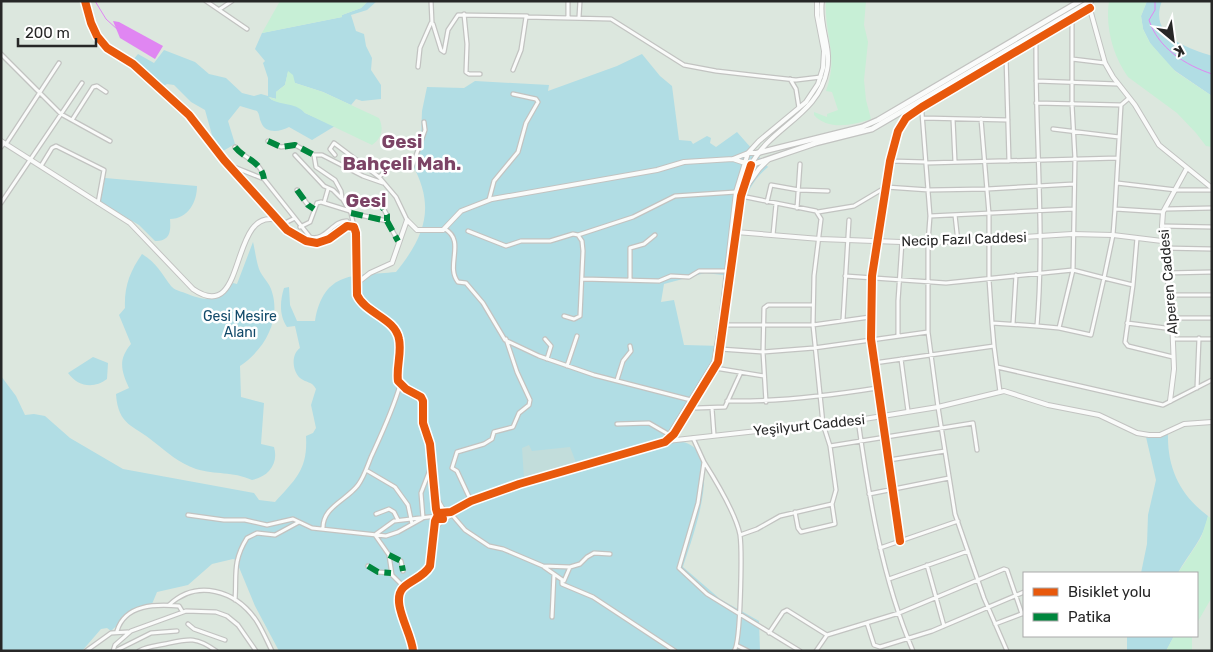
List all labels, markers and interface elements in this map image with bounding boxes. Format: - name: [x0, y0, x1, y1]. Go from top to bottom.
- scale bar: [18, 15, 95, 47]
- north arrow: [1148, 15, 1198, 65]
- text: 200 m: [25, 24, 70, 42]
- text: K: [1170, 41, 1187, 61]
- district label: Gesi Bahçeli Mah.: [342, 130, 462, 175]
- district label: Gesi: [346, 189, 386, 212]
- street label: Alperen Caddesi: [1155, 228, 1182, 335]
- street label: Necip Fazıl Caddesi: [901, 229, 1027, 250]
- park label: Gesi Mesire Alanı: [203, 308, 277, 341]
- street label: Yeşilyurt Caddesi: [752, 411, 866, 440]
- legend: [1023, 572, 1198, 637]
- text: Bisiklet yolu: [1068, 583, 1151, 601]
- text: Patika: [1068, 608, 1111, 626]

